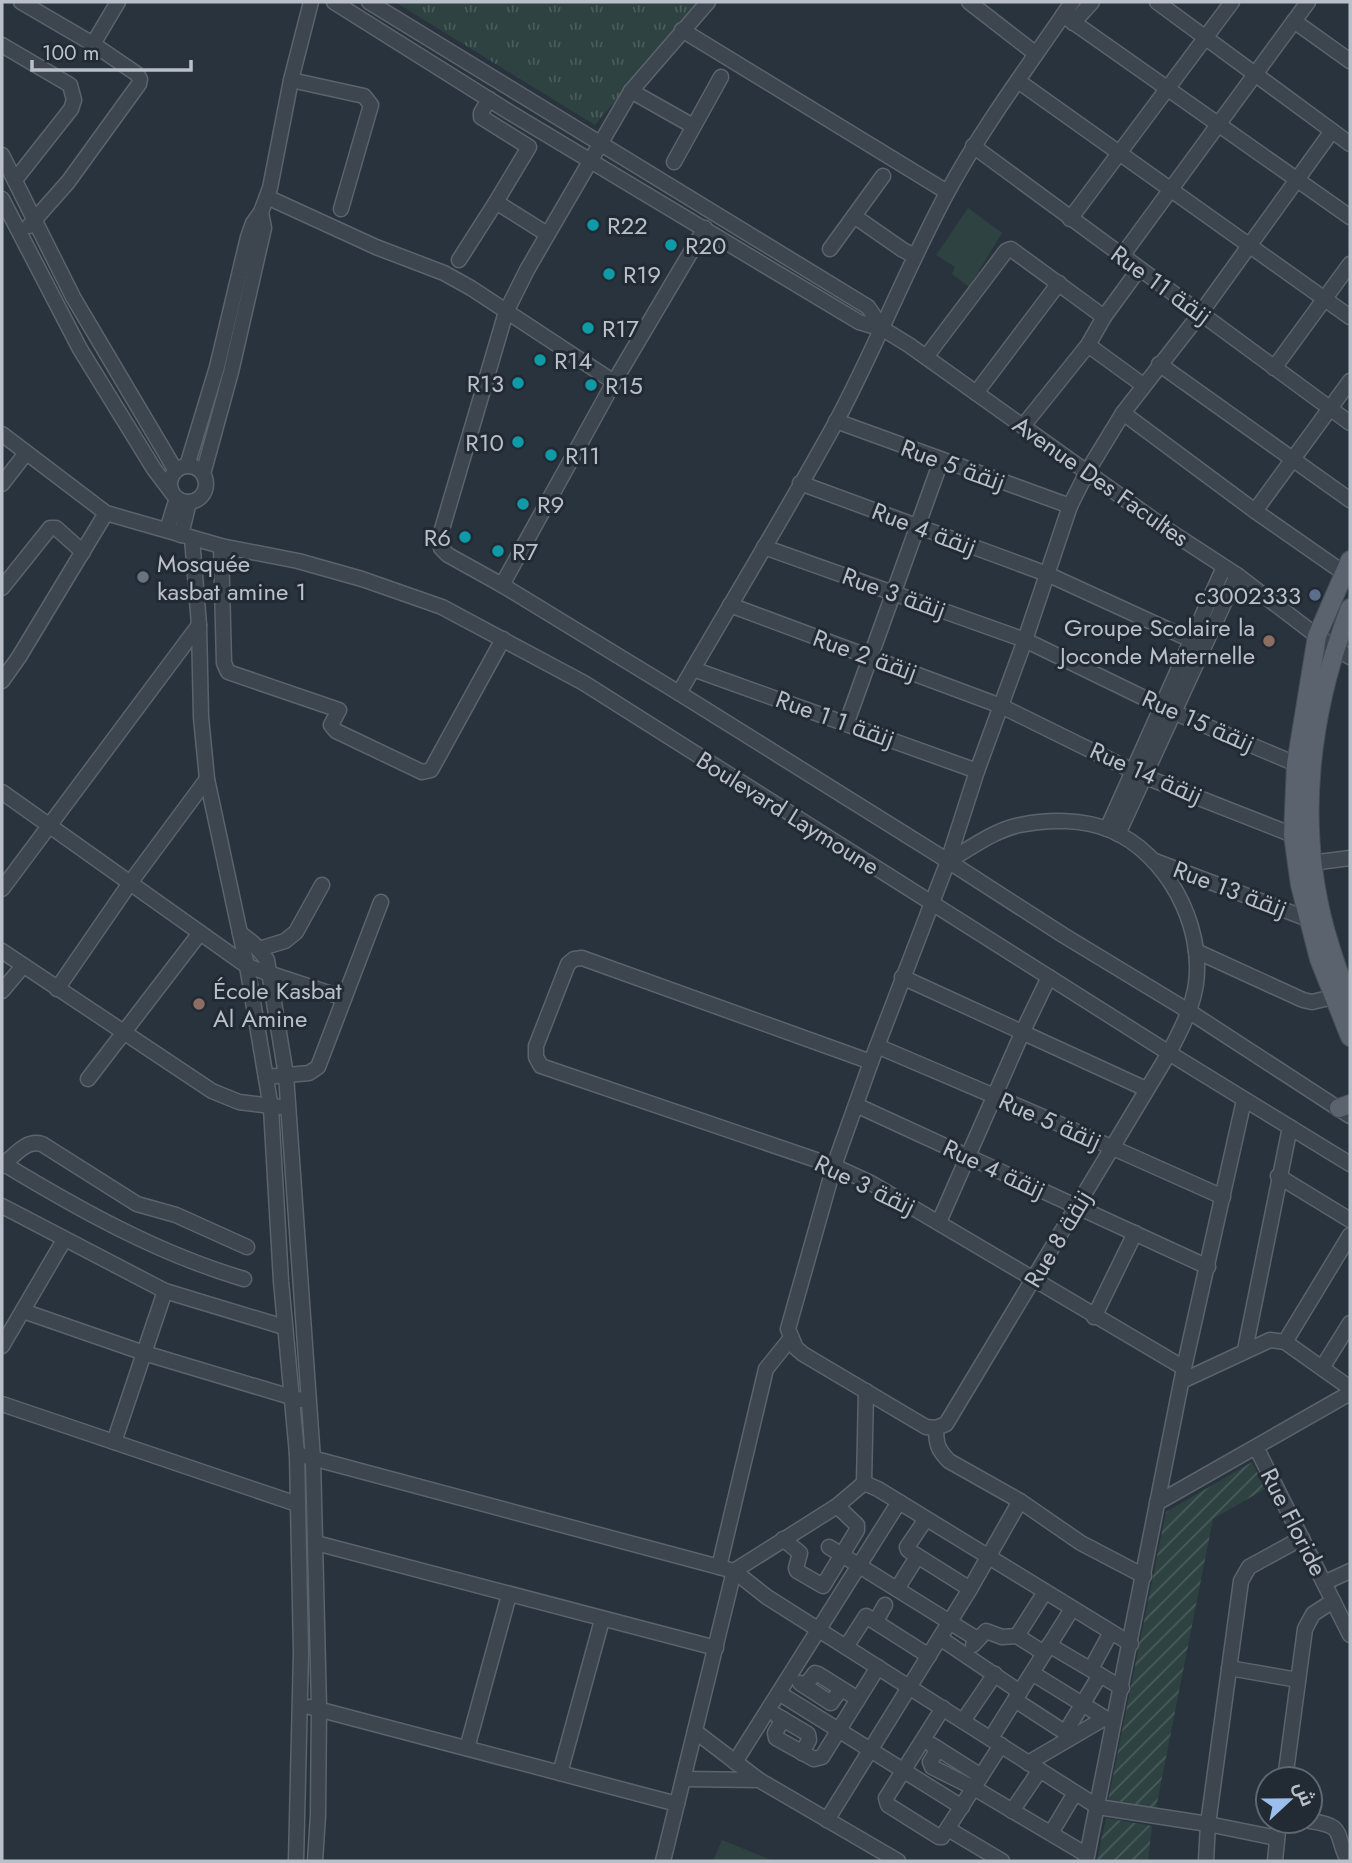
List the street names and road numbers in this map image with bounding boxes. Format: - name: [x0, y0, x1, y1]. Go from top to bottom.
- street label: Rue 11 زنقة: [1104, 237, 1218, 333]
- street label: Avenue Des Facultes: [1006, 407, 1196, 555]
- street label: Rue 5 زنقة: [896, 430, 1010, 500]
- street label: Rue 4 زنقة: [867, 493, 981, 565]
- street label: Rue 3 زنقة: [837, 558, 951, 628]
- street label: Rue 2 زنقة: [808, 620, 922, 690]
- street label: Rue 1 زنقة 1: [771, 681, 899, 757]
- street label: Rue 15 زنقة: [1136, 681, 1260, 761]
- street label: Rue 14 زنقة: [1084, 733, 1208, 813]
- street label: Boulevard Laymoune: [690, 743, 886, 883]
- street label: Rue 13 زنقة: [1168, 851, 1292, 927]
- street label: Rue 5 زنقة: [993, 1083, 1107, 1159]
- street label: Rue 4 زنقة: [937, 1130, 1051, 1208]
- street label: Rue 3 زنقة: [809, 1146, 921, 1224]
- street label: Rue 8 زنقة: [1015, 1184, 1101, 1294]
- street label: Rue Floride: [1252, 1462, 1336, 1582]

